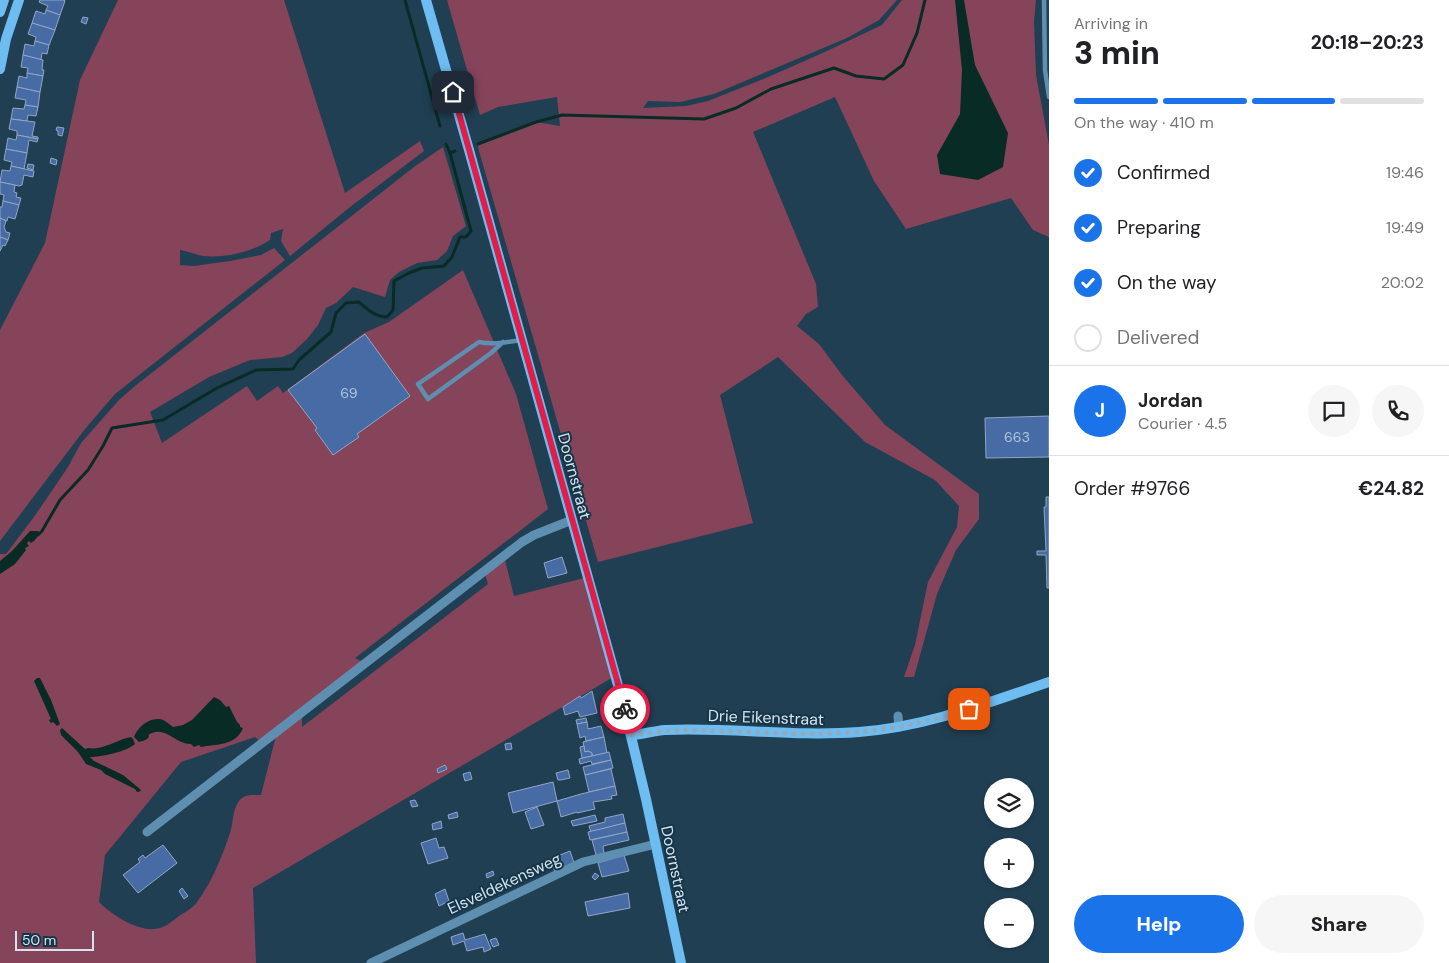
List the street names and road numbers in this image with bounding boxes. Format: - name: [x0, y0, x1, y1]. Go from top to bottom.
- street label: Doornstraat: [553, 431, 596, 522]
- street label: Drie Eikenstraat: [708, 705, 824, 730]
- street label: Doornstraat: [656, 824, 695, 915]
- street label: Elsveldekensweg: [444, 848, 565, 919]

